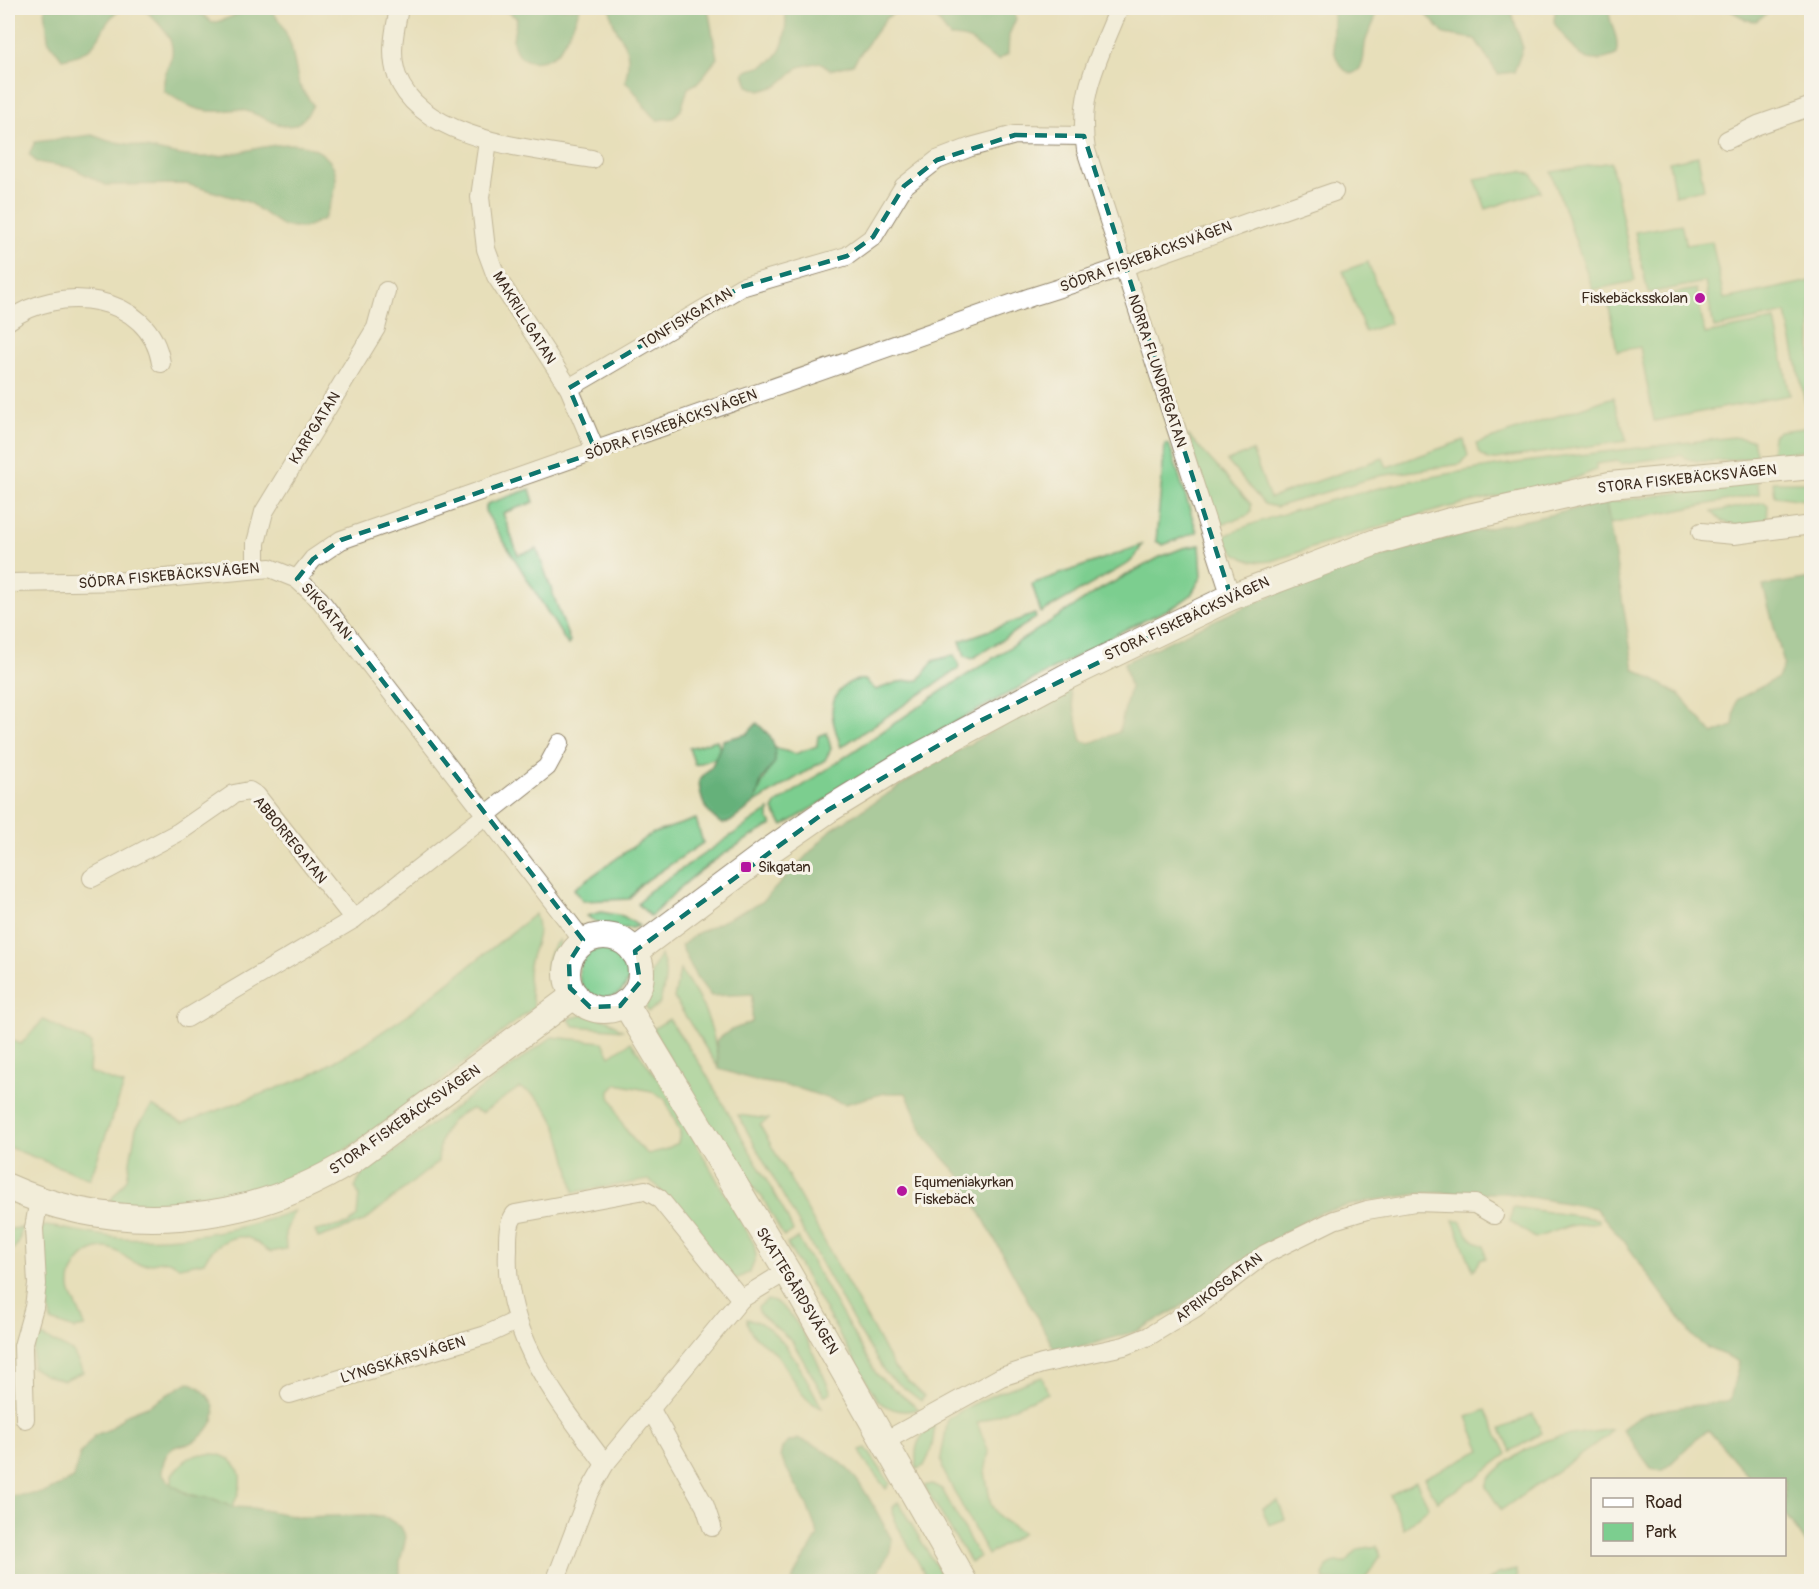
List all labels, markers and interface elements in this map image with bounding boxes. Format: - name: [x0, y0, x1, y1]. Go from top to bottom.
- street label: SÖDRA FISKEBÄCKSVÄGEN: [1057, 217, 1235, 297]
- street label: MAKRILLGATAN: [488, 268, 560, 368]
- street label: TONFISKGATAN: [636, 284, 736, 354]
- place label: Fiskebäcksskolan: [1581, 289, 1688, 308]
- marker: Fiskebäcksskolan: [1693, 291, 1707, 305]
- street label: NORRA FLUNDREGATAN: [1123, 292, 1191, 450]
- street label: SÖDRA FISKEBÄCKSVÄGEN: [582, 385, 760, 465]
- street label: KARPGATAN: [285, 388, 345, 468]
- street label: STORA FISKEBÄCKSVÄGEN: [1596, 460, 1778, 498]
- street label: SÖDRA FISKEBÄCKSVÄGEN: [78, 559, 260, 593]
- street label: STORA FISKEBÄCKSVÄGEN: [1101, 572, 1273, 666]
- street label: SIKGATAN: [296, 579, 356, 643]
- street label: ABBORREGATAN: [249, 792, 331, 888]
- place label: Sikgatan: [758, 858, 811, 877]
- marker: Sikgatan: [739, 860, 753, 874]
- street label: STORA FISKEBÄCKSVÄGEN: [326, 1061, 484, 1179]
- place label: Equmeniakyrkan Fiskebäck: [914, 1173, 1014, 1209]
- marker: Equmeniakyrkan Fiskebäck: [895, 1184, 909, 1198]
- street label: SKATTEGÅRDSVÄGEN: [752, 1223, 843, 1358]
- street label: APRIKOSGATAN: [1172, 1249, 1266, 1327]
- street label: LYNGSKÄRSVÄGEN: [338, 1332, 468, 1388]
- legend: [1591, 1478, 1786, 1556]
- text: Road: [1645, 1491, 1682, 1514]
- text: Park: [1645, 1521, 1677, 1544]

